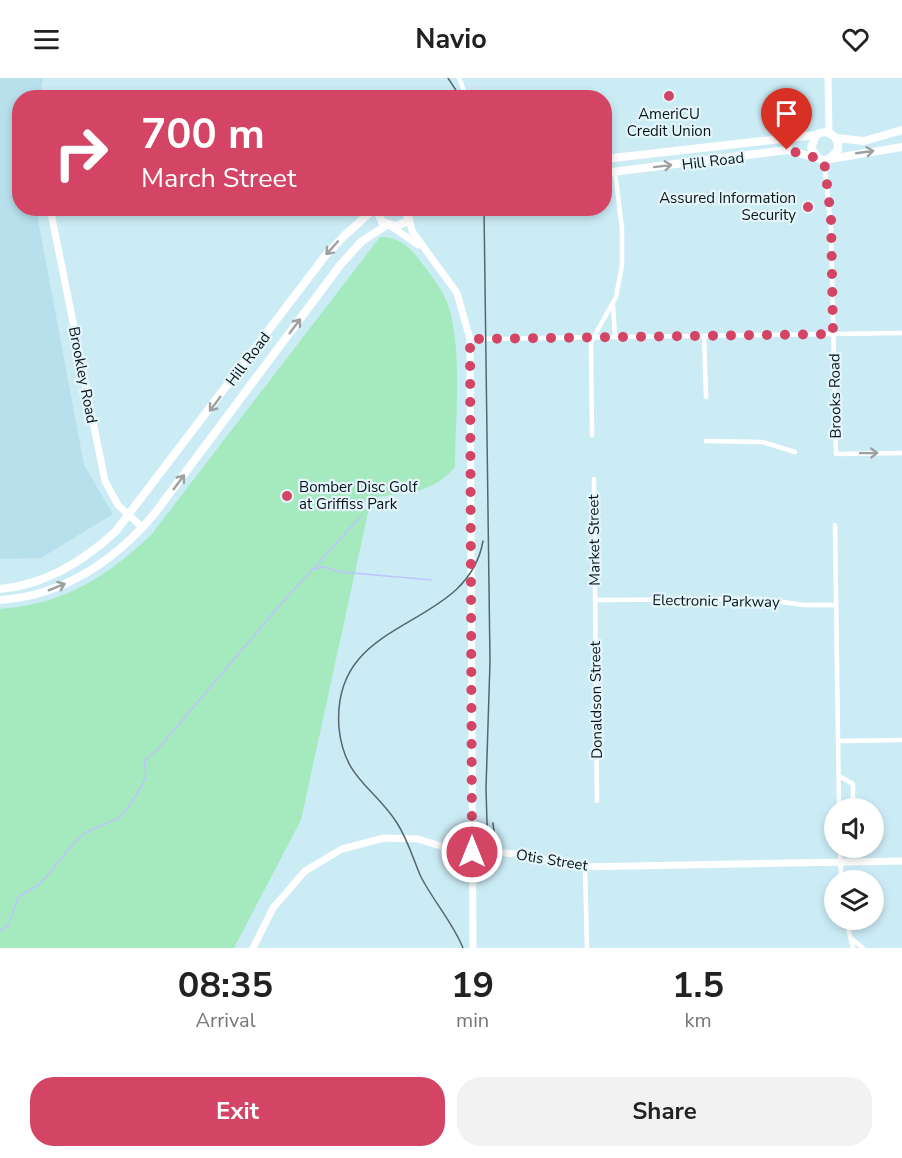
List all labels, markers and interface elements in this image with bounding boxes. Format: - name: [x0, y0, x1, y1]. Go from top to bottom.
- text: Navio: [415, 21, 487, 58]
- icon: menu: [30, 23, 63, 56]
- icon: heart: [839, 23, 872, 56]
- pin: [761, 88, 812, 150]
- marker: AmeriCU Credit Union: [662, 89, 676, 103]
- icon: arrive: [770, 97, 803, 130]
- place label: AmeriCU Credit Union: [627, 104, 711, 141]
- text: 700 m: [141, 106, 265, 163]
- icon: right: [42, 114, 120, 192]
- street label: Hill Road: [681, 147, 745, 175]
- one-way arrow: [855, 147, 875, 158]
- text: March Street: [141, 160, 296, 197]
- one-way arrow: [652, 161, 672, 172]
- place label: Assured Information Security: [659, 188, 796, 225]
- marker: Assured Information Security: [801, 200, 815, 214]
- one-way arrow: [325, 240, 339, 255]
- one-way arrow: [289, 318, 301, 334]
- street label: Brookley Road: [64, 325, 102, 425]
- street label: Hill Road: [221, 328, 275, 390]
- street label: Brooks Road: [824, 353, 846, 439]
- one-way arrow: [209, 395, 221, 411]
- one-way arrow: [858, 448, 878, 459]
- one-way arrow: [172, 474, 185, 490]
- place label: Bomber Disc Golf at Griffiss Park: [299, 477, 418, 514]
- marker: Bomber Disc Golf at Griffiss Park: [280, 489, 294, 503]
- street label: Market Street: [583, 493, 605, 586]
- one-way arrow: [47, 581, 65, 592]
- street label: Electronic Parkway: [652, 590, 780, 612]
- street label: Donaldson Street: [585, 640, 607, 759]
- map controls: [824, 798, 884, 930]
- button: sound: [824, 798, 884, 858]
- position arrow: [440, 820, 504, 884]
- street label: Otis Street: [515, 844, 590, 876]
- button: layers: [824, 870, 884, 930]
- text: 08:35: [178, 961, 273, 1010]
- text: 19: [451, 961, 494, 1010]
- text: 1.5: [672, 961, 724, 1010]
- text: Arrival: [195, 1007, 256, 1034]
- text: min: [456, 1007, 489, 1034]
- text: km: [685, 1007, 712, 1034]
- button: Exit: [30, 1077, 445, 1146]
- button: Share: [457, 1077, 872, 1146]

